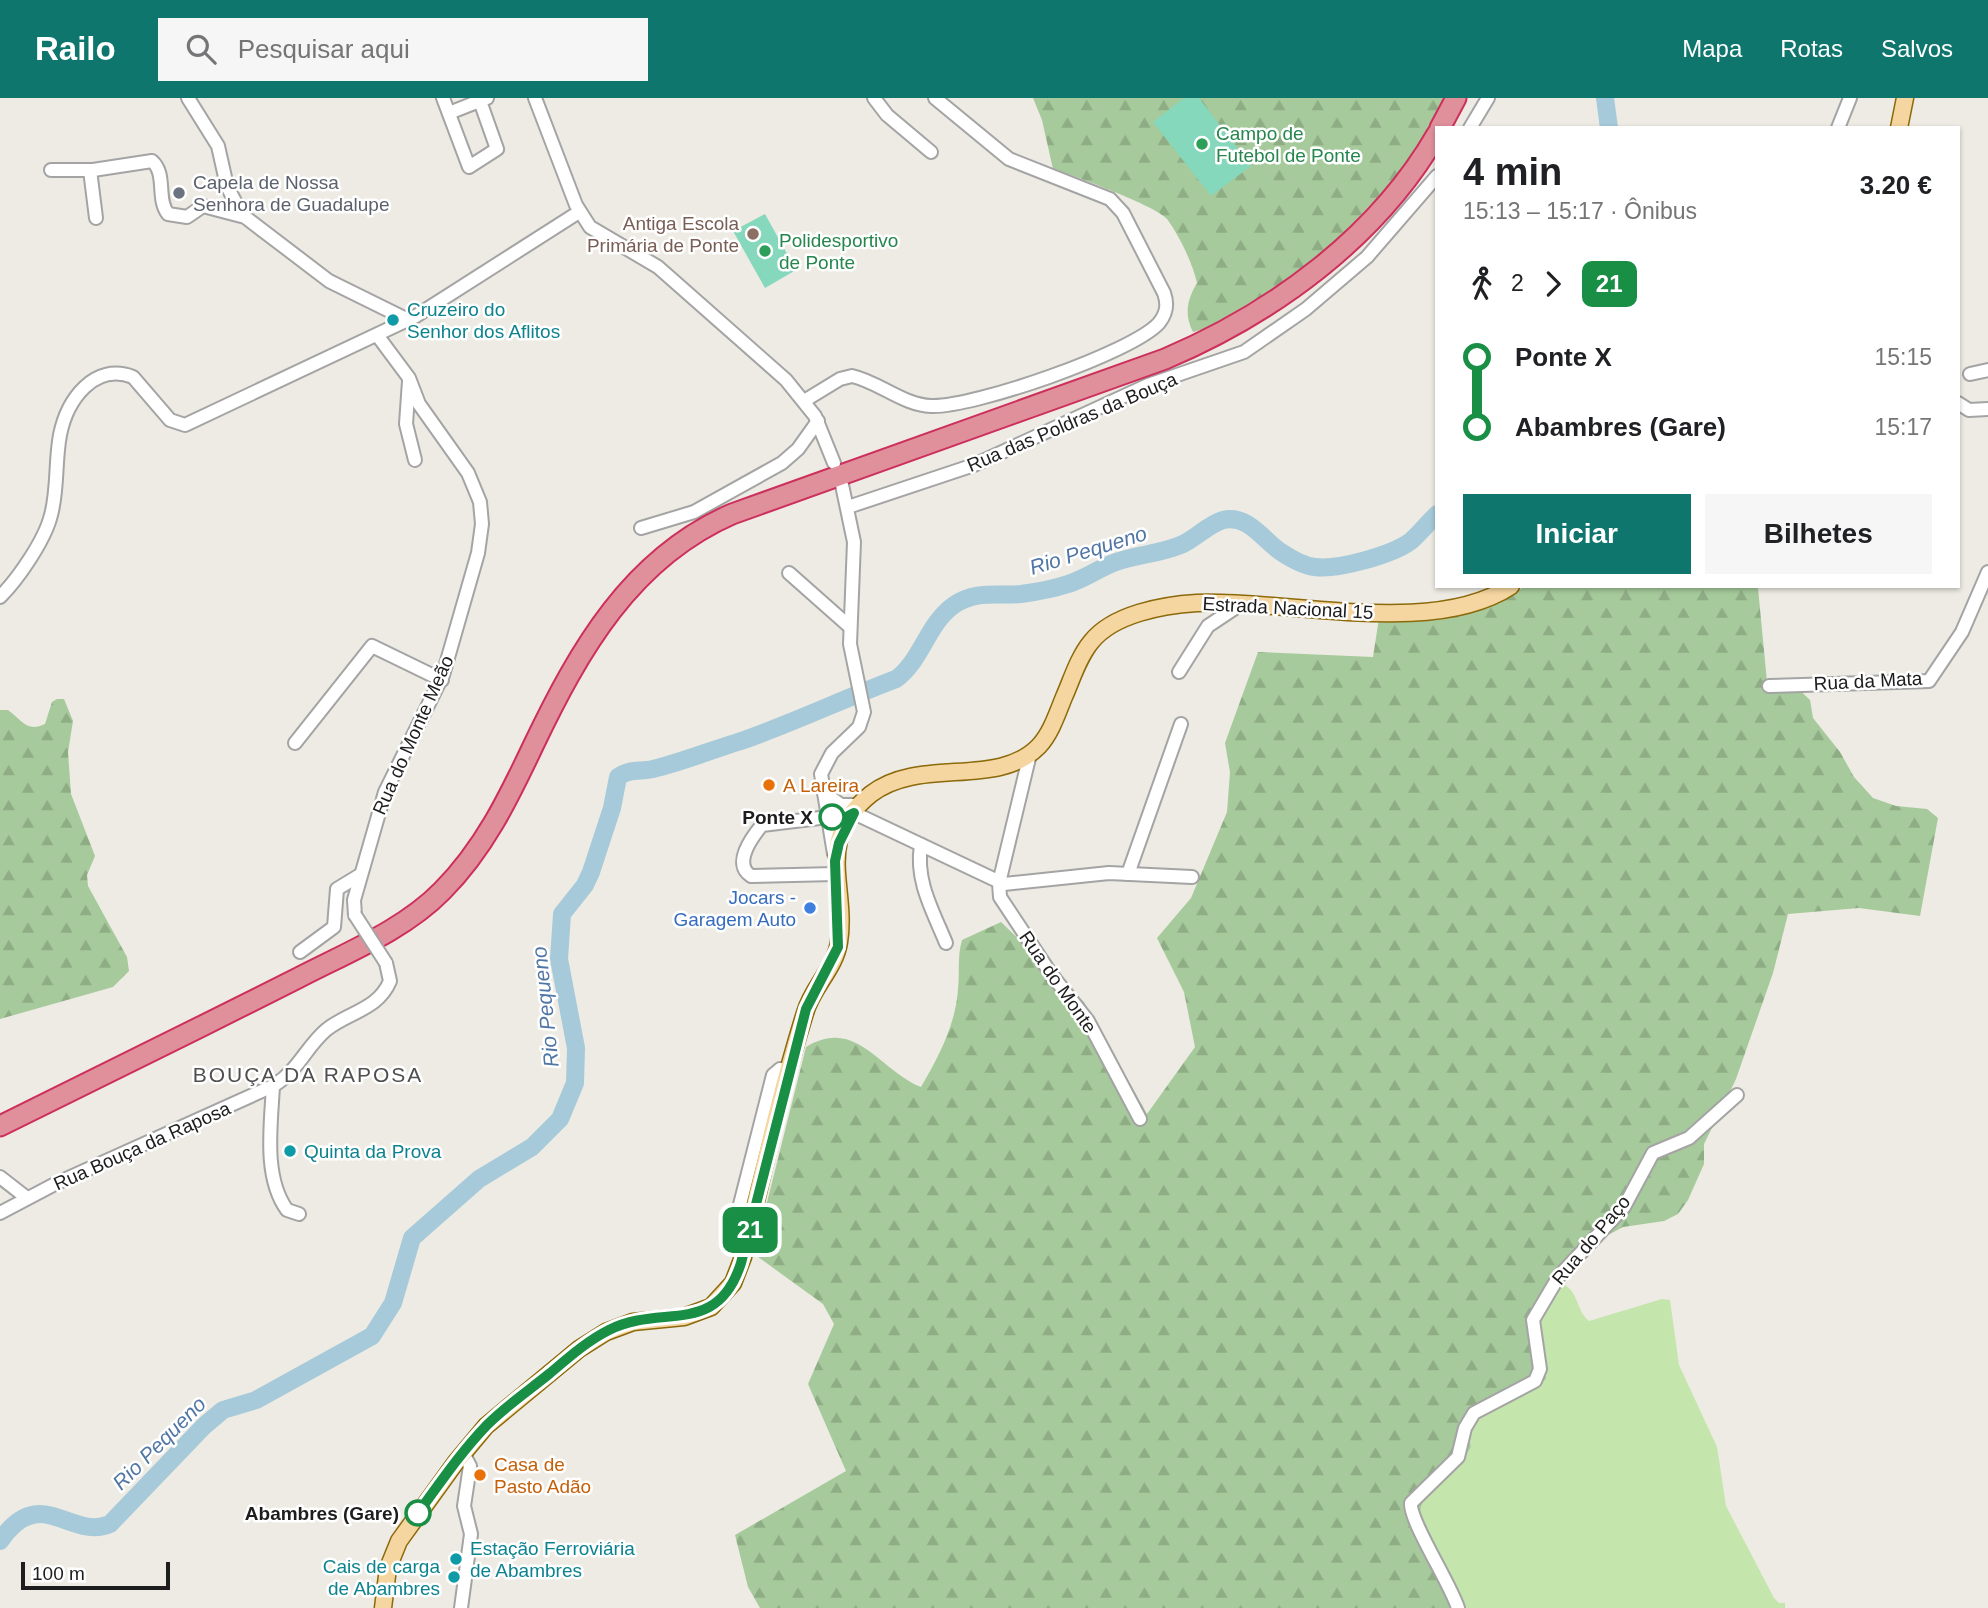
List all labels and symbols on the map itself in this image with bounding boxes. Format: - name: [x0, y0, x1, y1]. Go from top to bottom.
- place label: Campo de Futebol de Ponte: [1216, 123, 1361, 166]
- marker: Campo de Futebol de Ponte: [1194, 136, 1210, 152]
- place label: Capela de Nossa Senhora de Guadalupe: [193, 172, 390, 215]
- marker: Capela de Nossa Senhora de Guadalupe: [171, 185, 187, 201]
- place label: Antiga Escola Primária de Ponte: [587, 213, 739, 256]
- marker: Antiga Escola Primária de Ponte: [745, 226, 761, 242]
- place label: Polidesportivo de Ponte: [779, 230, 898, 273]
- marker: Polidesportivo de Ponte: [757, 243, 773, 259]
- place label: Cruzeiro do Senhor dos Aflitos: [407, 299, 560, 342]
- marker: Cruzeiro do Senhor dos Aflitos: [385, 312, 401, 328]
- street label: Rua das Poldras da Bouça: [964, 368, 1181, 476]
- water label: Rio Pequeno: [1027, 521, 1150, 579]
- street label: Estrada Nacional 15: [1202, 593, 1374, 623]
- street label: Rua do Monte Meão: [368, 652, 458, 818]
- street label: Rua da Mata: [1813, 668, 1923, 694]
- place label: A Lareira: [783, 775, 859, 796]
- marker: A Lareira: [761, 777, 777, 793]
- marker: Ponte X: [819, 804, 845, 830]
- place label: Ponte X: [742, 807, 813, 828]
- place label: Jocars - Garagem Auto: [673, 887, 796, 930]
- marker: Jocars - Garagem Auto: [802, 900, 818, 916]
- street label: Rua do Monte: [1015, 927, 1101, 1037]
- water label: Rio Pequeno: [527, 945, 563, 1069]
- district label: BOUÇA DA RAPOSA: [193, 1063, 423, 1086]
- street label: Rua Bouça da Raposa: [50, 1097, 234, 1194]
- place label: Quinta da Prova: [304, 1141, 442, 1162]
- marker: Quinta da Prova: [282, 1143, 298, 1159]
- street label: Rua do Paço: [1548, 1191, 1634, 1289]
- line badge: 21: [718, 1207, 782, 1253]
- water label: Rio Pequeno: [108, 1392, 210, 1494]
- place label: Casa de Pasto Adão: [494, 1454, 591, 1497]
- marker: Casa de Pasto Adão: [472, 1467, 488, 1483]
- marker: Abambres (Gare): [405, 1500, 431, 1526]
- place label: Abambres (Gare): [245, 1503, 399, 1524]
- place label: Estação Ferroviária de Abambres: [470, 1538, 635, 1581]
- marker: Estação Ferroviária de Abambres: [448, 1551, 464, 1567]
- place label: Cais de carga de Abambres: [323, 1556, 440, 1599]
- scale bar: [21, 1559, 170, 1591]
- marker: Cais de carga de Abambres: [446, 1569, 462, 1585]

